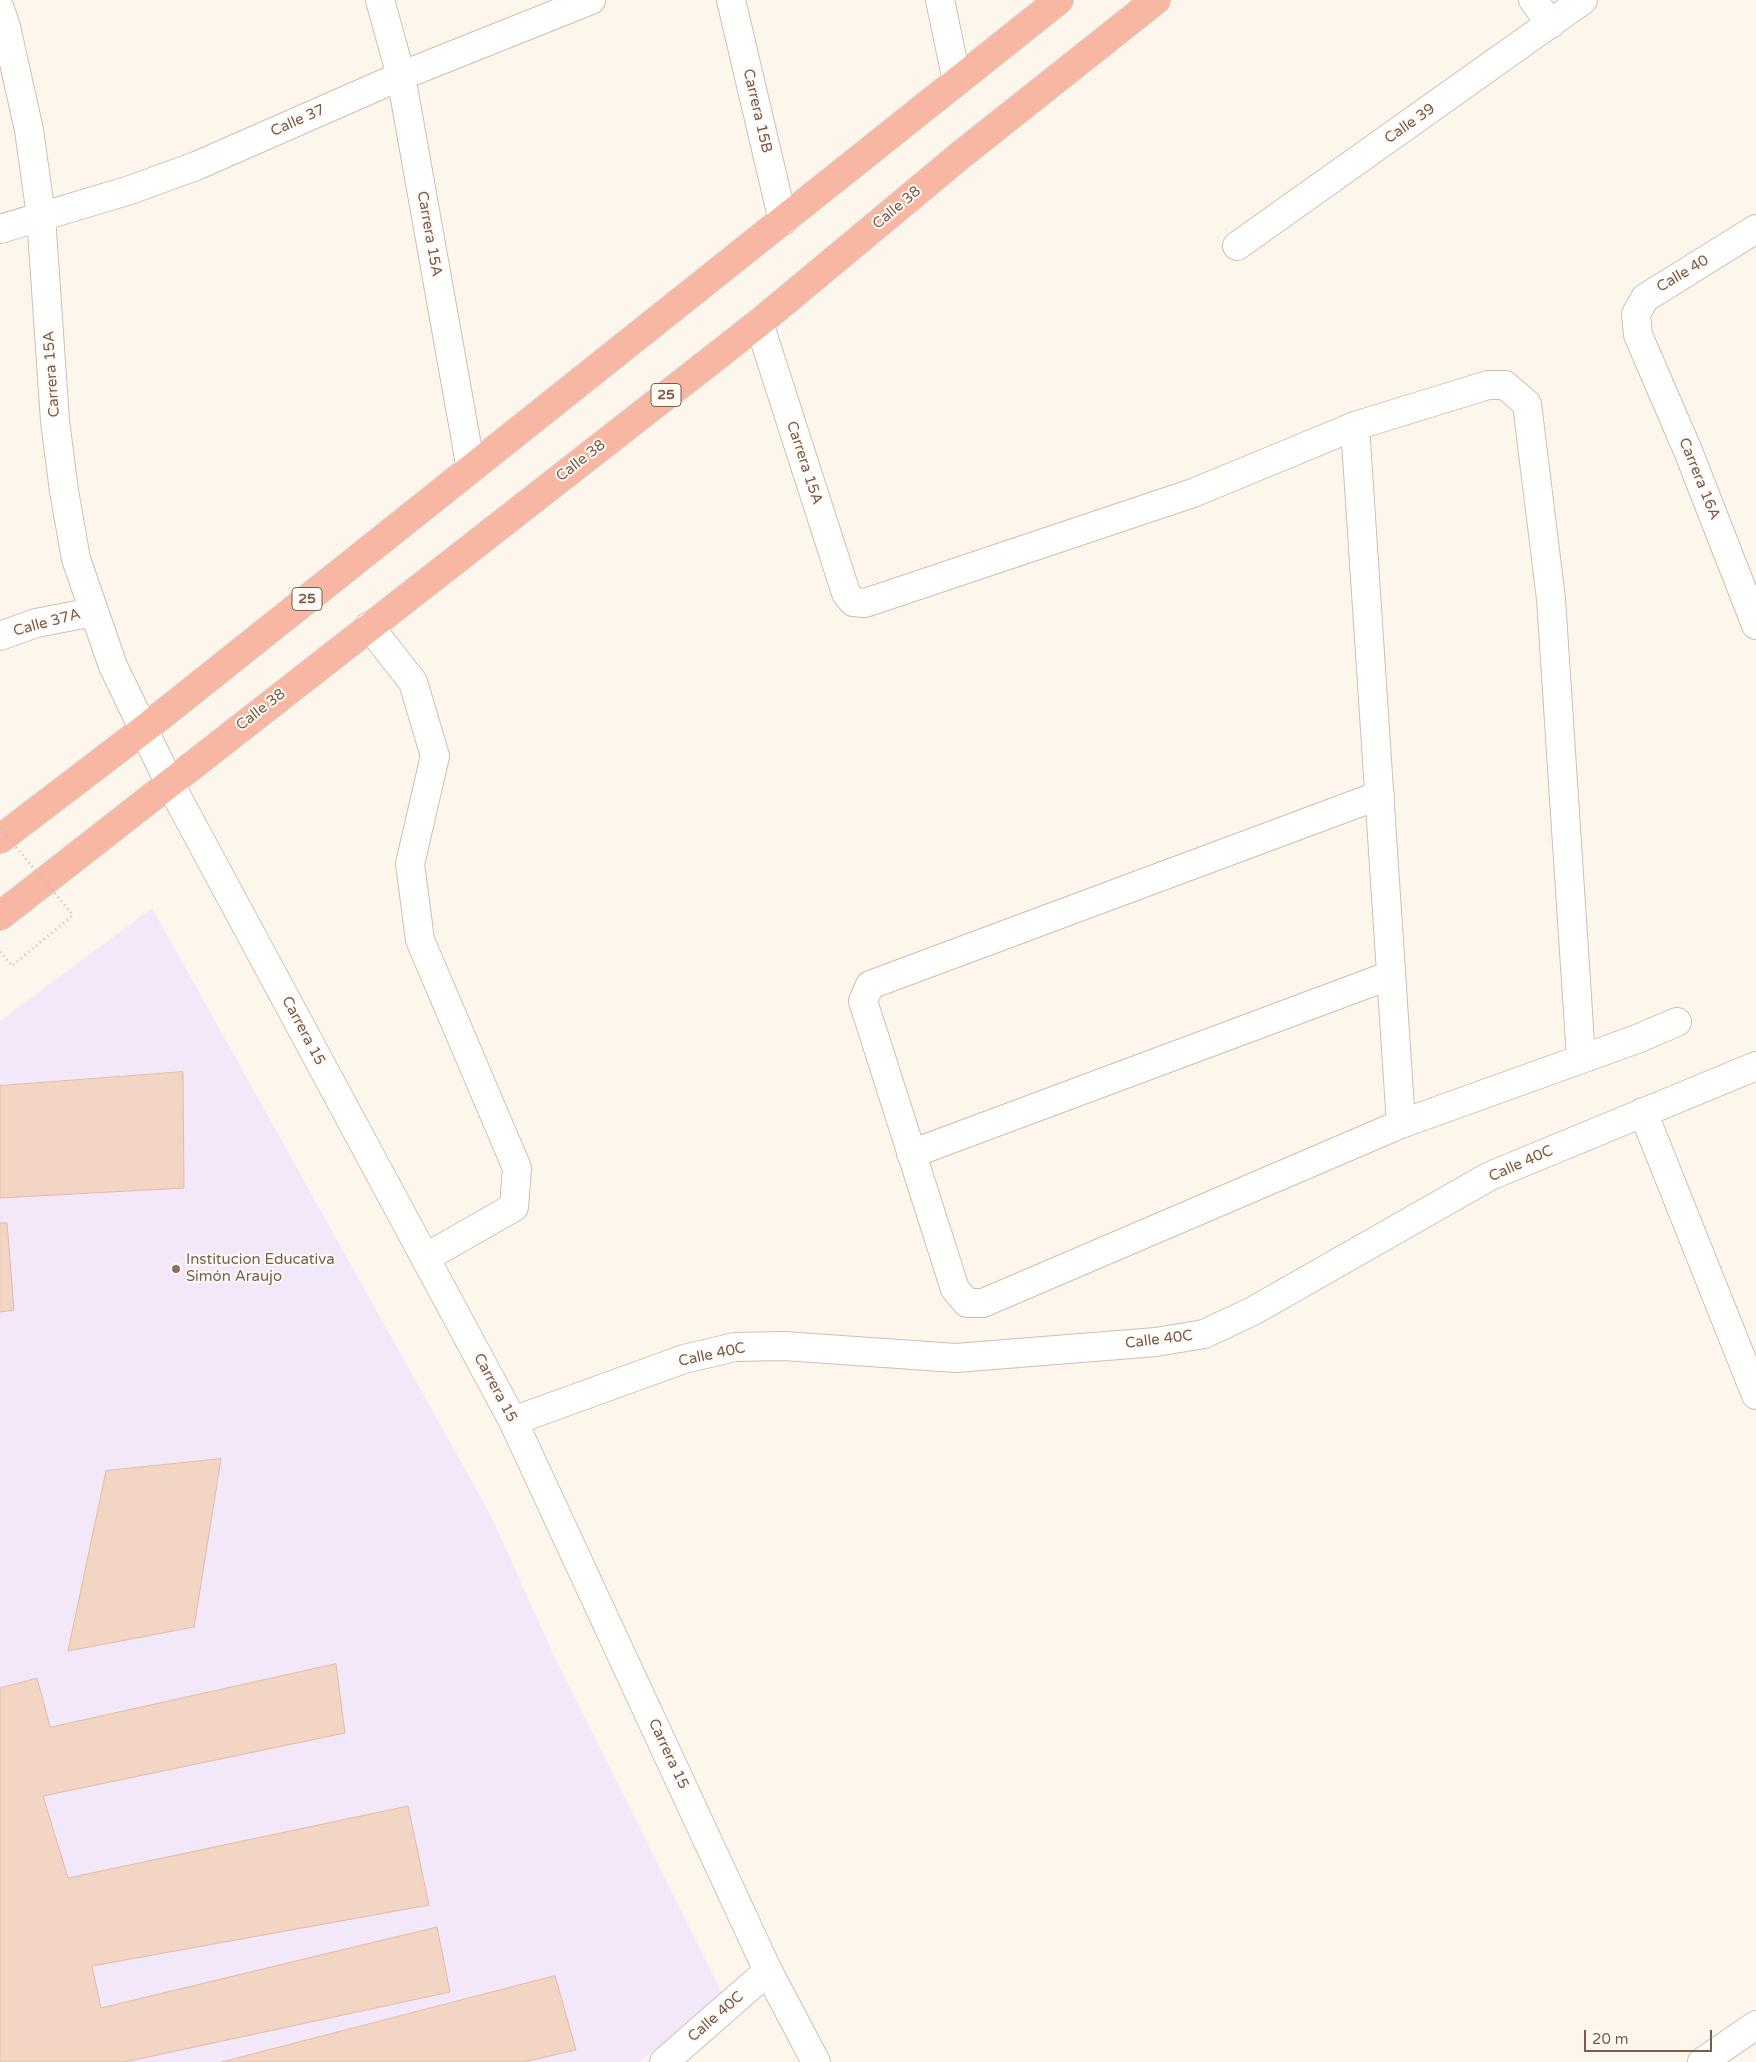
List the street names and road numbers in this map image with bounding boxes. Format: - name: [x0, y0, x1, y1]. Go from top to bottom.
- street label: Carrera 15B: [739, 67, 775, 155]
- street label: Calle 39: [1381, 100, 1439, 148]
- street label: Calle 37: [268, 101, 328, 141]
- street label: Calle 38: [869, 183, 925, 233]
- street label: Carrera 15A: [413, 190, 445, 278]
- street label: Calle 40: [1654, 251, 1712, 297]
- street label: Carrera 15A: [40, 330, 64, 418]
- road number: 25: [651, 384, 681, 406]
- street label: Carrera 15A: [782, 419, 826, 507]
- street label: Carrera 16A: [1674, 435, 1724, 523]
- street label: Calle 38: [553, 436, 609, 486]
- road number: 25: [292, 588, 322, 610]
- street label: Calle 37A: [11, 605, 83, 641]
- street label: Calle 38: [233, 685, 289, 735]
- street label: Carrera 15: [277, 993, 329, 1069]
- street label: Calle 40C: [1486, 1142, 1556, 1186]
- street label: Calle 40C: [1124, 1327, 1194, 1353]
- street label: Calle 40C: [677, 1339, 747, 1371]
- street label: Carrera 15: [469, 1350, 521, 1426]
- street label: Carrera 15: [644, 1716, 692, 1792]
- street label: Calle 40C: [684, 1988, 748, 2046]

